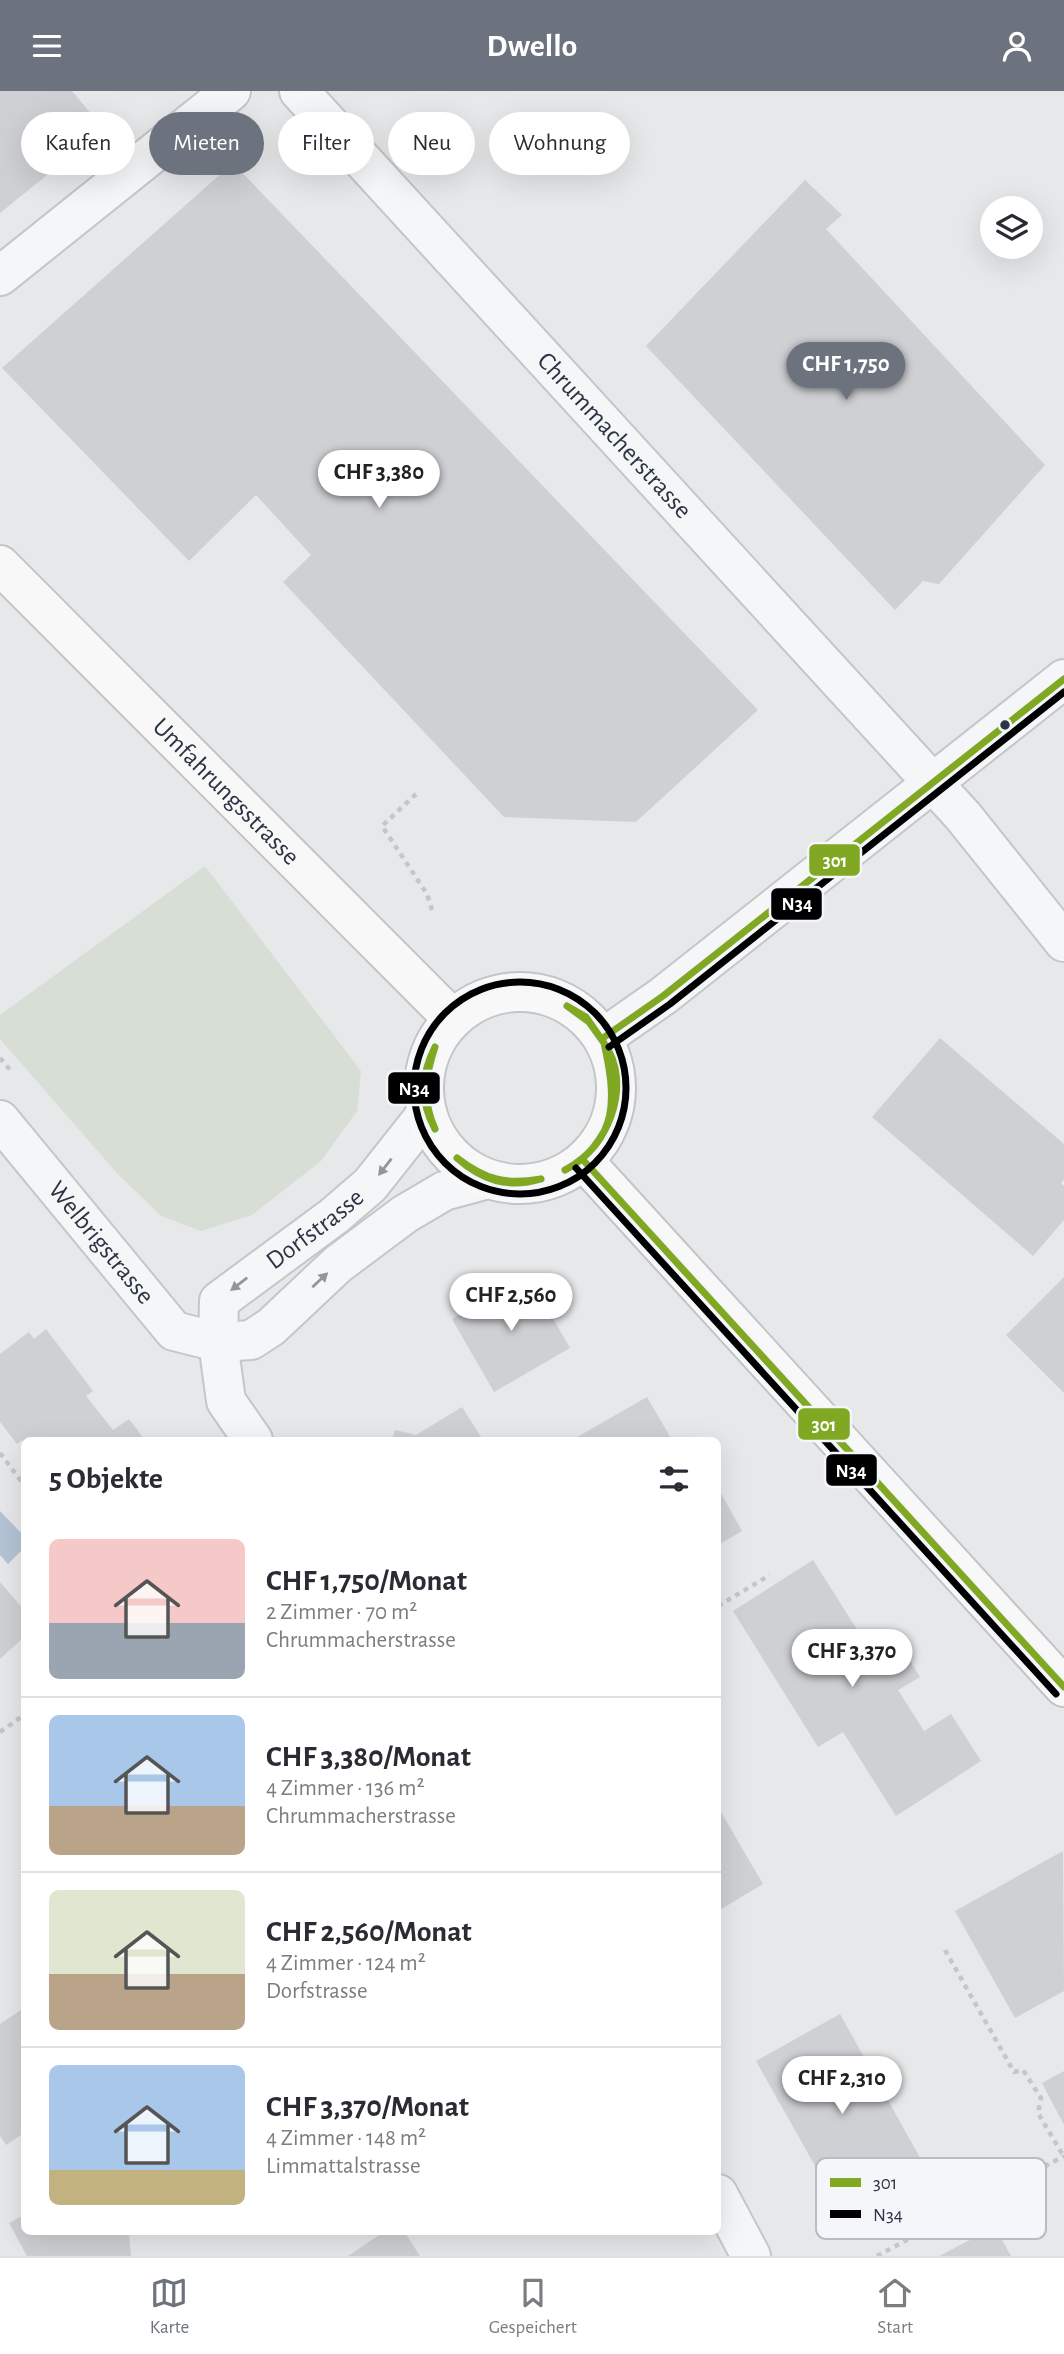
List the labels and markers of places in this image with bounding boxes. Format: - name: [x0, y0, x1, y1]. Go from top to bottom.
- pin: CHF 1,750: [766, 343, 926, 402]
- pin: CHF 3,380: [299, 451, 459, 510]
- unlabelled marker: [998, 718, 1012, 732]
- pin: CHF 2,560: [431, 1273, 591, 1333]
- pin: CHF 3,370: [772, 1629, 932, 1689]
- pin: CHF 2,310: [762, 2057, 922, 2116]

